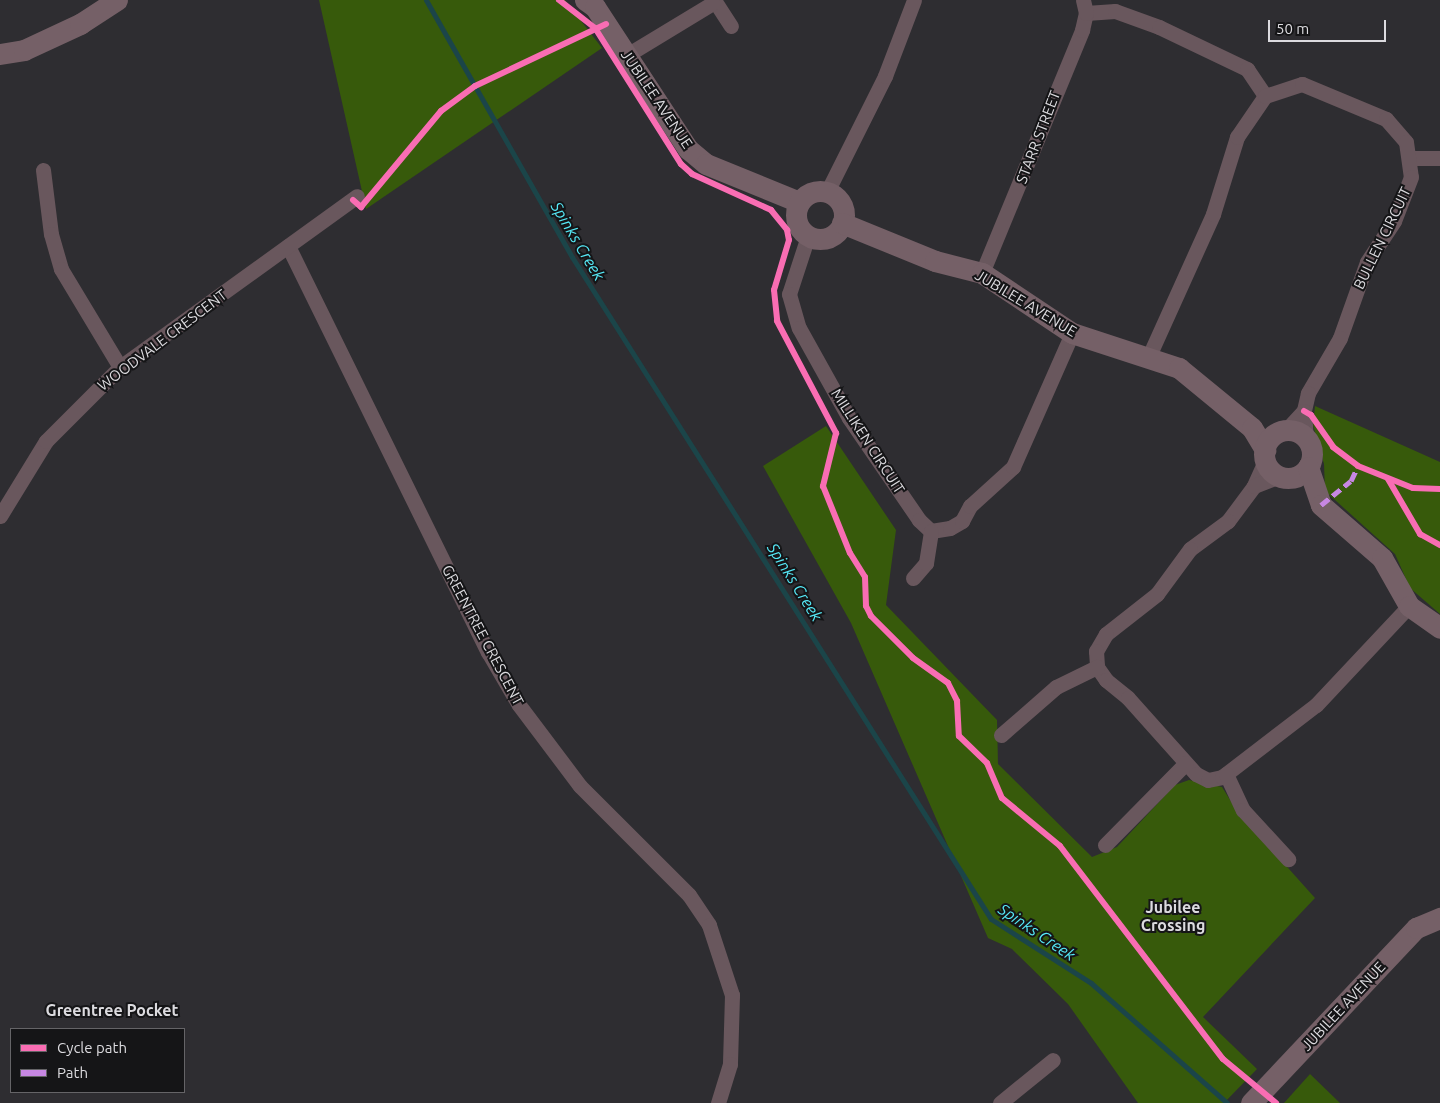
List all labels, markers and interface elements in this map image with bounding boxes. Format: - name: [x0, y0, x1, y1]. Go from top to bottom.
- scale bar: [1270, 10, 1388, 42]
- text: 50 m: [1276, 20, 1309, 37]
- street label: JUBILEE AVENUE: [617, 46, 697, 152]
- street label: STARR STREET: [1012, 88, 1064, 186]
- street label: BULLEN CIRCUIT: [1349, 184, 1415, 292]
- water label: Spinks Creek: [547, 198, 609, 284]
- street label: JUBILEE AVENUE: [972, 266, 1080, 340]
- street label: WOODVALE CRESCENT: [94, 286, 230, 394]
- street label: MILLIKEN CIRCUIT: [827, 385, 909, 497]
- water label: Spinks Creek: [763, 539, 827, 625]
- street label: GREENTREE CRESCENT: [438, 562, 528, 708]
- district label: Jubilee Crossing: [1141, 897, 1205, 935]
- water label: Spinks Creek: [995, 899, 1079, 965]
- street label: JUBILEE AVENUE: [1297, 958, 1389, 1054]
- district label: Greentree Pocket: [46, 1000, 178, 1020]
- legend: [10, 1028, 185, 1093]
- text: Cycle path: [57, 1039, 127, 1056]
- text: Path: [57, 1064, 88, 1081]

